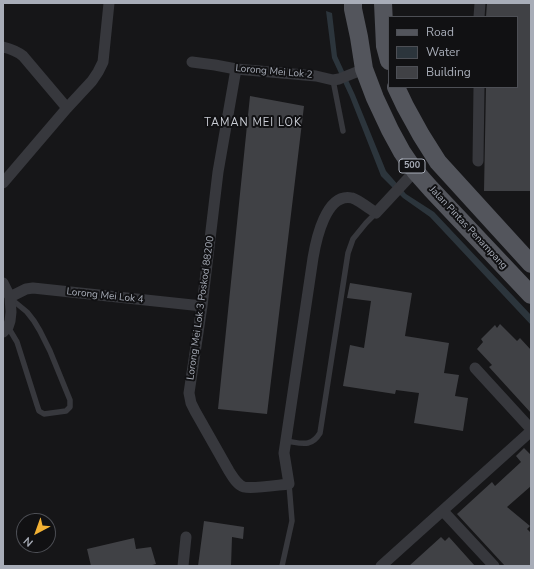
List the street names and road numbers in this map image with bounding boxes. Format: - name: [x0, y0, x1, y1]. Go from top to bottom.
- street label: Lorong Mei Lok 2: [235, 63, 313, 81]
- road number: 500: [399, 159, 425, 173]
- street label: Jalan Pintas Penampang: [426, 184, 510, 272]
- street label: Lorong Mei Lok 3 Poskod 88200: [185, 235, 217, 381]
- street label: Lorong Mei Lok 4: [66, 286, 144, 306]

